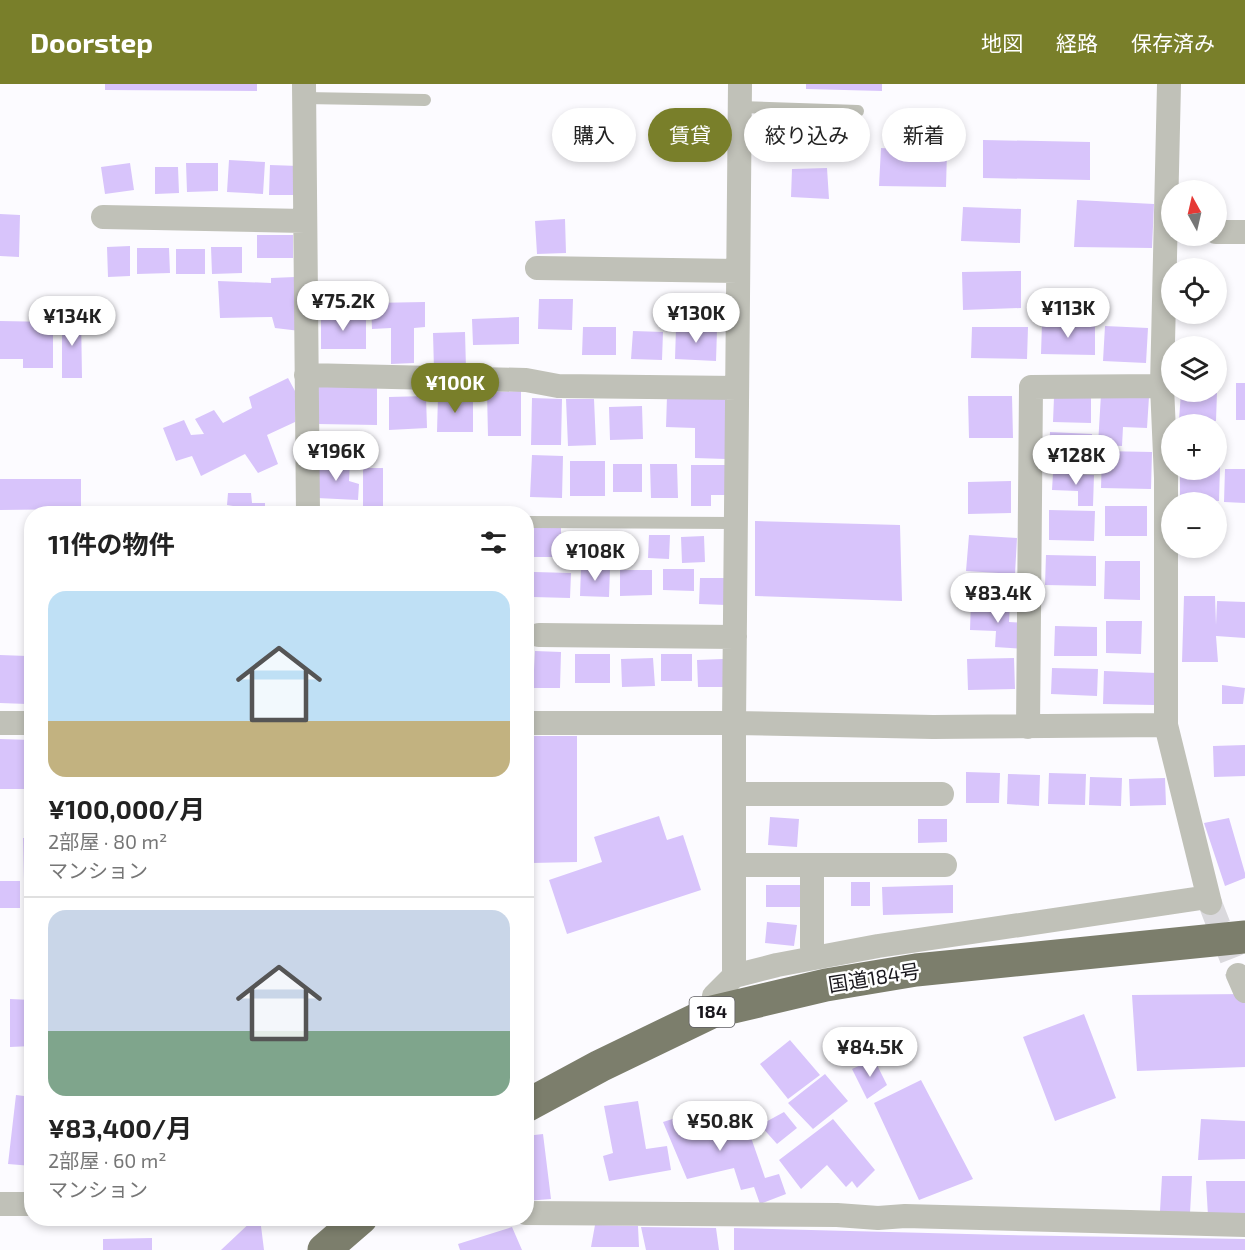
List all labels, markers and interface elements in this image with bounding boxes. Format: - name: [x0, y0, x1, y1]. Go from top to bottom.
- text: Doorstep: [30, 25, 153, 59]
- text: 地図: [981, 30, 1023, 55]
- text: 経路: [1056, 30, 1098, 55]
- text: 保存済み: [1131, 30, 1215, 55]
- chip: 購入: [552, 108, 636, 162]
- chip: 賃貸: [648, 108, 732, 162]
- chip: 絞り込み: [744, 108, 870, 162]
- chip: 新着: [882, 108, 966, 162]
- north arrow: [1161, 180, 1227, 246]
- map controls: [1161, 180, 1227, 558]
- button: locate: [1161, 258, 1227, 324]
- pin: ¥75.2K: [294, 281, 392, 332]
- text: ¥75.2K: [311, 288, 375, 312]
- pin: ¥113K: [1026, 288, 1110, 339]
- pin: ¥130K: [654, 293, 738, 344]
- text: ¥113K: [1041, 295, 1095, 319]
- pin: ¥134K: [30, 296, 114, 347]
- text: ¥130K: [667, 300, 725, 324]
- text: ¥134K: [43, 303, 101, 327]
- button: layers: [1161, 336, 1227, 402]
- pin: ¥100K: [413, 363, 497, 414]
- text: ¥100K: [425, 370, 485, 394]
- button: +: [1161, 414, 1227, 480]
- pin: ¥196K: [294, 431, 378, 482]
- pin: ¥128K: [1034, 435, 1118, 486]
- text: ¥196K: [307, 438, 365, 462]
- text: ¥128K: [1047, 442, 1105, 466]
- button: −: [1161, 492, 1227, 558]
- icon: filters: [477, 526, 510, 559]
- text: 11件の物件: [48, 528, 174, 559]
- pin: ¥108K: [553, 531, 637, 582]
- text: ¥108K: [565, 538, 625, 562]
- pin: ¥83.4K: [949, 573, 1047, 624]
- text: ¥83.4K: [964, 580, 1032, 604]
- icon: home: [225, 630, 333, 738]
- text: ¥100,000/月: [48, 793, 205, 824]
- text: 2部屋 · 80 m²: [48, 829, 167, 853]
- text: マンション: [48, 858, 148, 882]
- icon: home: [225, 949, 333, 1057]
- street label: 国道184号: [826, 958, 921, 996]
- road number: 184: [690, 997, 734, 1027]
- pin: ¥84.5K: [821, 1027, 919, 1078]
- text: ¥84.5K: [836, 1034, 904, 1058]
- pin: ¥50.8K: [671, 1101, 769, 1152]
- text: ¥50.8K: [687, 1108, 753, 1132]
- text: ¥83,400/月: [48, 1112, 192, 1143]
- text: 2部屋 · 60 m²: [48, 1148, 167, 1172]
- text: マンション: [48, 1177, 148, 1201]

